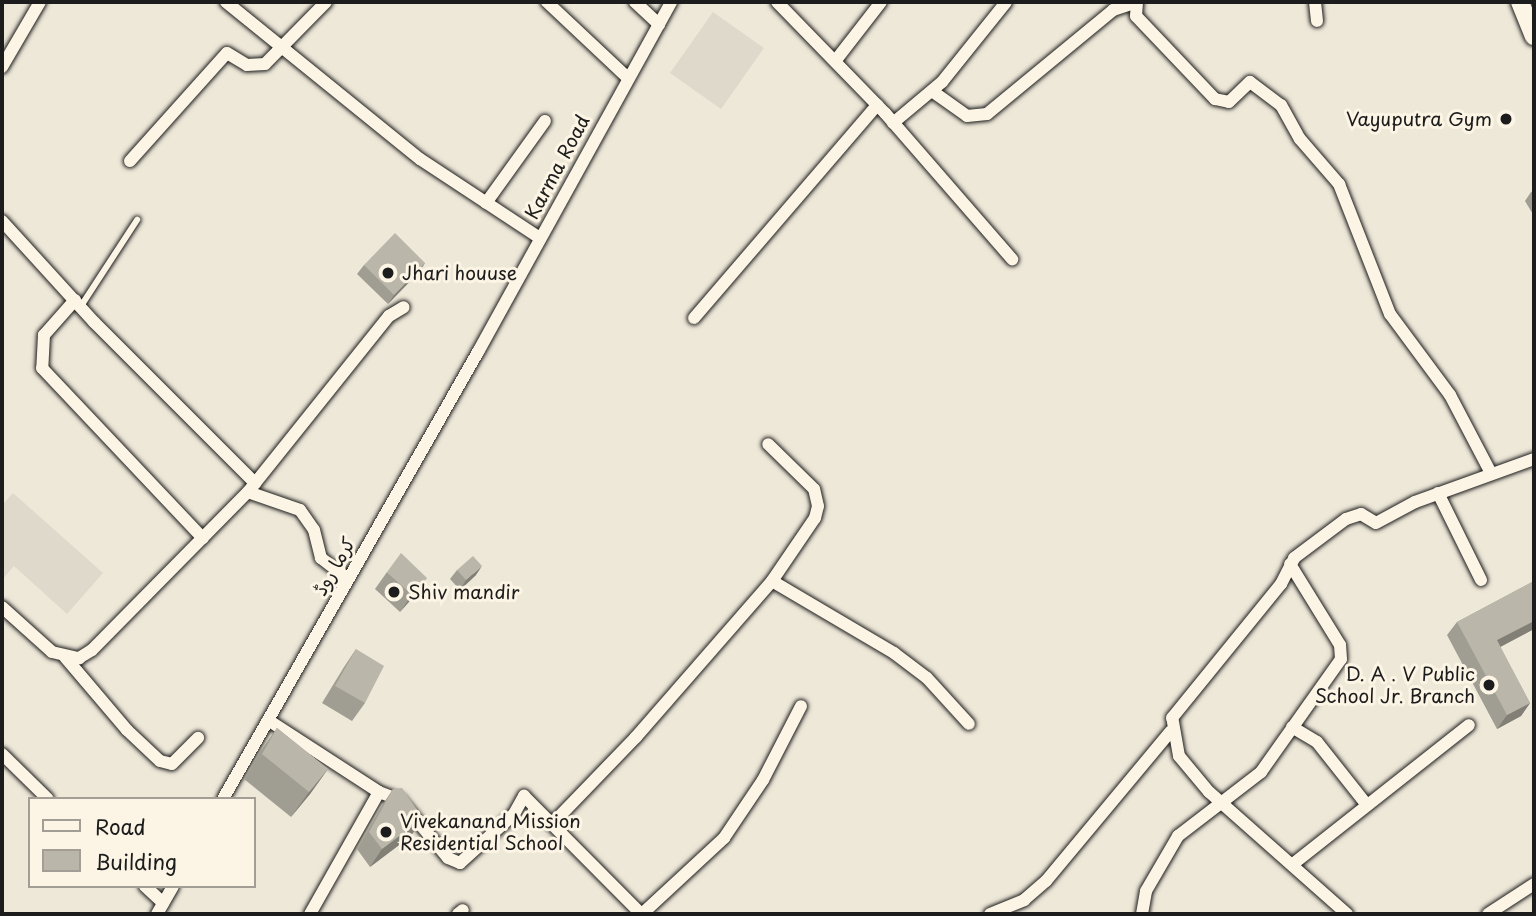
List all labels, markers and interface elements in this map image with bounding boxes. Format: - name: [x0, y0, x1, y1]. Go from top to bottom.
- place label: Vayuputra Gym: [1346, 108, 1492, 130]
- street label: Karma Road: [520, 111, 594, 223]
- marker: Vayuputra Gym: [1498, 111, 1514, 127]
- place label: Jhari houuse: [402, 262, 518, 284]
- marker: Jhari houuse: [380, 265, 396, 281]
- street label: کرما روڈ: [308, 533, 360, 599]
- place label: Shiv mandir: [408, 581, 519, 603]
- marker: Shiv mandir: [386, 584, 402, 600]
- place label: D. A . V Public School Jr. Branch: [1314, 663, 1475, 707]
- marker: D. A . V Public School Jr. Branch: [1481, 677, 1497, 693]
- legend: [28, 797, 256, 888]
- text: Road: [95, 810, 146, 842]
- place label: Vivekanand Mission Residential School: [400, 810, 581, 854]
- marker: Vivekanand Mission Residential School: [378, 824, 394, 840]
- text: Building: [95, 845, 177, 877]

